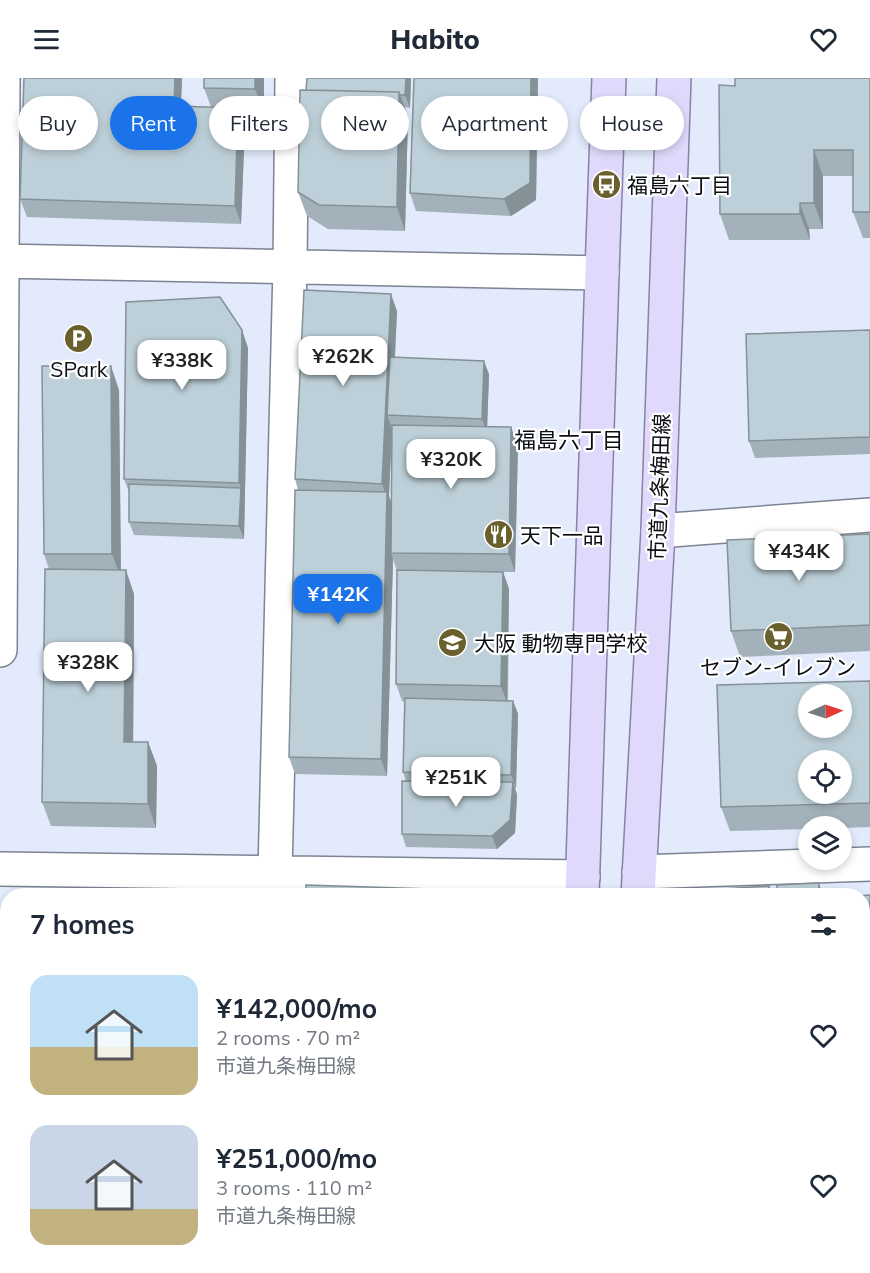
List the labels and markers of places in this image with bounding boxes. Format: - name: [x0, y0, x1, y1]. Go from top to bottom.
- bus stop icon: 福島六丁目: [590, 169, 622, 201]
- place label: 福島六丁目: [627, 172, 732, 198]
- parking icon: SPark: [63, 322, 95, 354]
- pin: ¥262K: [301, 336, 385, 387]
- pin: ¥338K: [140, 340, 224, 391]
- place label: SPark: [50, 356, 108, 382]
- pin: ¥320K: [409, 439, 493, 490]
- restaurant icon: 天下一品: [483, 519, 515, 551]
- place label: 天下一品: [520, 522, 604, 548]
- pin: ¥434K: [757, 531, 841, 582]
- pin: ¥142K: [296, 574, 380, 625]
- supermarket icon: セブン-イレブン: [762, 620, 794, 652]
- school or university icon: 大阪 動物専門学校: [437, 627, 469, 659]
- place label: 大阪 動物専門学校: [474, 630, 647, 656]
- pin: ¥328K: [46, 642, 130, 693]
- place label: セブン-イレブン: [700, 654, 856, 680]
- pin: ¥251K: [414, 757, 498, 808]

